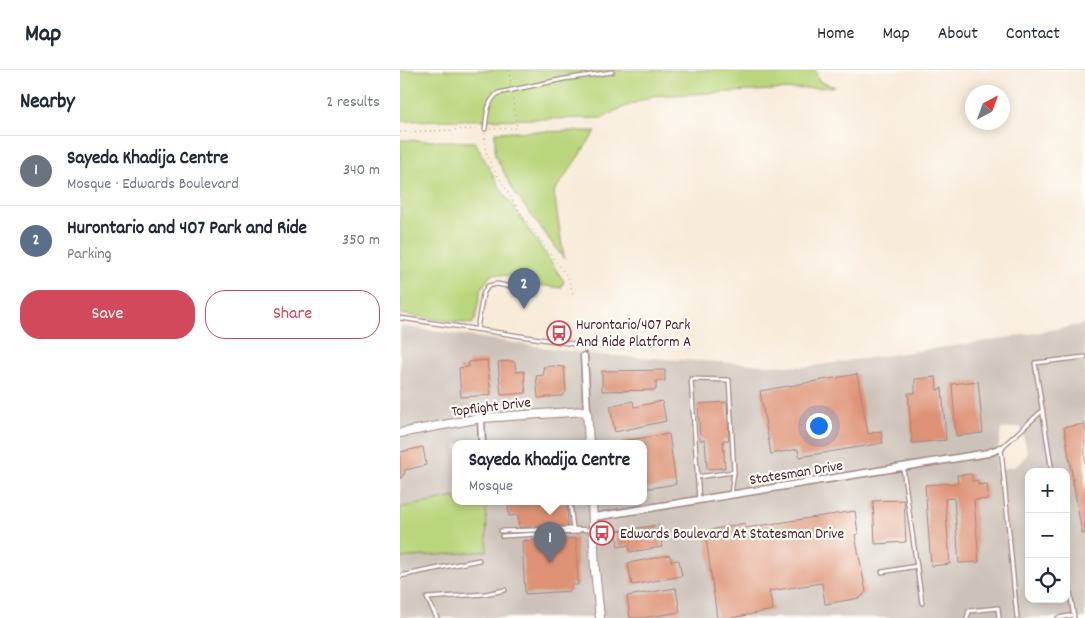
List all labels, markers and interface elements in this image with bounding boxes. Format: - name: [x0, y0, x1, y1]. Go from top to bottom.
- text: Map: [25, 18, 61, 52]
- text: Home: [817, 22, 854, 47]
- text: Map: [882, 22, 910, 47]
- text: About: [938, 22, 978, 47]
- text: Contact: [1006, 22, 1060, 47]
- north arrow: [965, 85, 1010, 130]
- text: Nearby: [20, 88, 75, 118]
- text: 2 results: [326, 91, 380, 114]
- text: Sayeda Khadija Centre: [67, 146, 228, 173]
- text: 1: [34, 159, 38, 182]
- text: 340 m: [343, 159, 380, 182]
- text: Mosque · Edwards Boulevard: [67, 173, 239, 196]
- text: Hurontario and 407 Park and Ride: [67, 216, 307, 243]
- text: 2: [33, 229, 40, 252]
- text: 350 m: [342, 229, 380, 252]
- text: Parking: [67, 243, 112, 266]
- pin: 2: [508, 268, 540, 309]
- button: Save: [20, 290, 195, 339]
- button: Share: [205, 290, 380, 339]
- place label: Hurontario/407 Park And Ride Platform A: [576, 315, 691, 354]
- bus stop icon: Hurontario/407 Park And Ride Platform A: [546, 320, 572, 346]
- street label: Topflight Drive: [450, 392, 533, 424]
- your location: [806, 413, 832, 439]
- popup: [452, 440, 647, 505]
- text: Sayeda Khadija Centre: [469, 448, 630, 475]
- street label: Statesman Drive: [748, 456, 845, 492]
- map controls: [1025, 468, 1070, 603]
- button: +: [1025, 468, 1070, 513]
- text: Mosque: [469, 475, 513, 498]
- button: −: [1025, 513, 1070, 558]
- bus stop icon: Edwards Boulevard At Statesman Drive: [589, 520, 615, 546]
- pin: 1: [534, 522, 566, 563]
- place label: Edwards Boulevard At Statesman Drive: [620, 524, 844, 546]
- button: locate: [1025, 558, 1070, 603]

